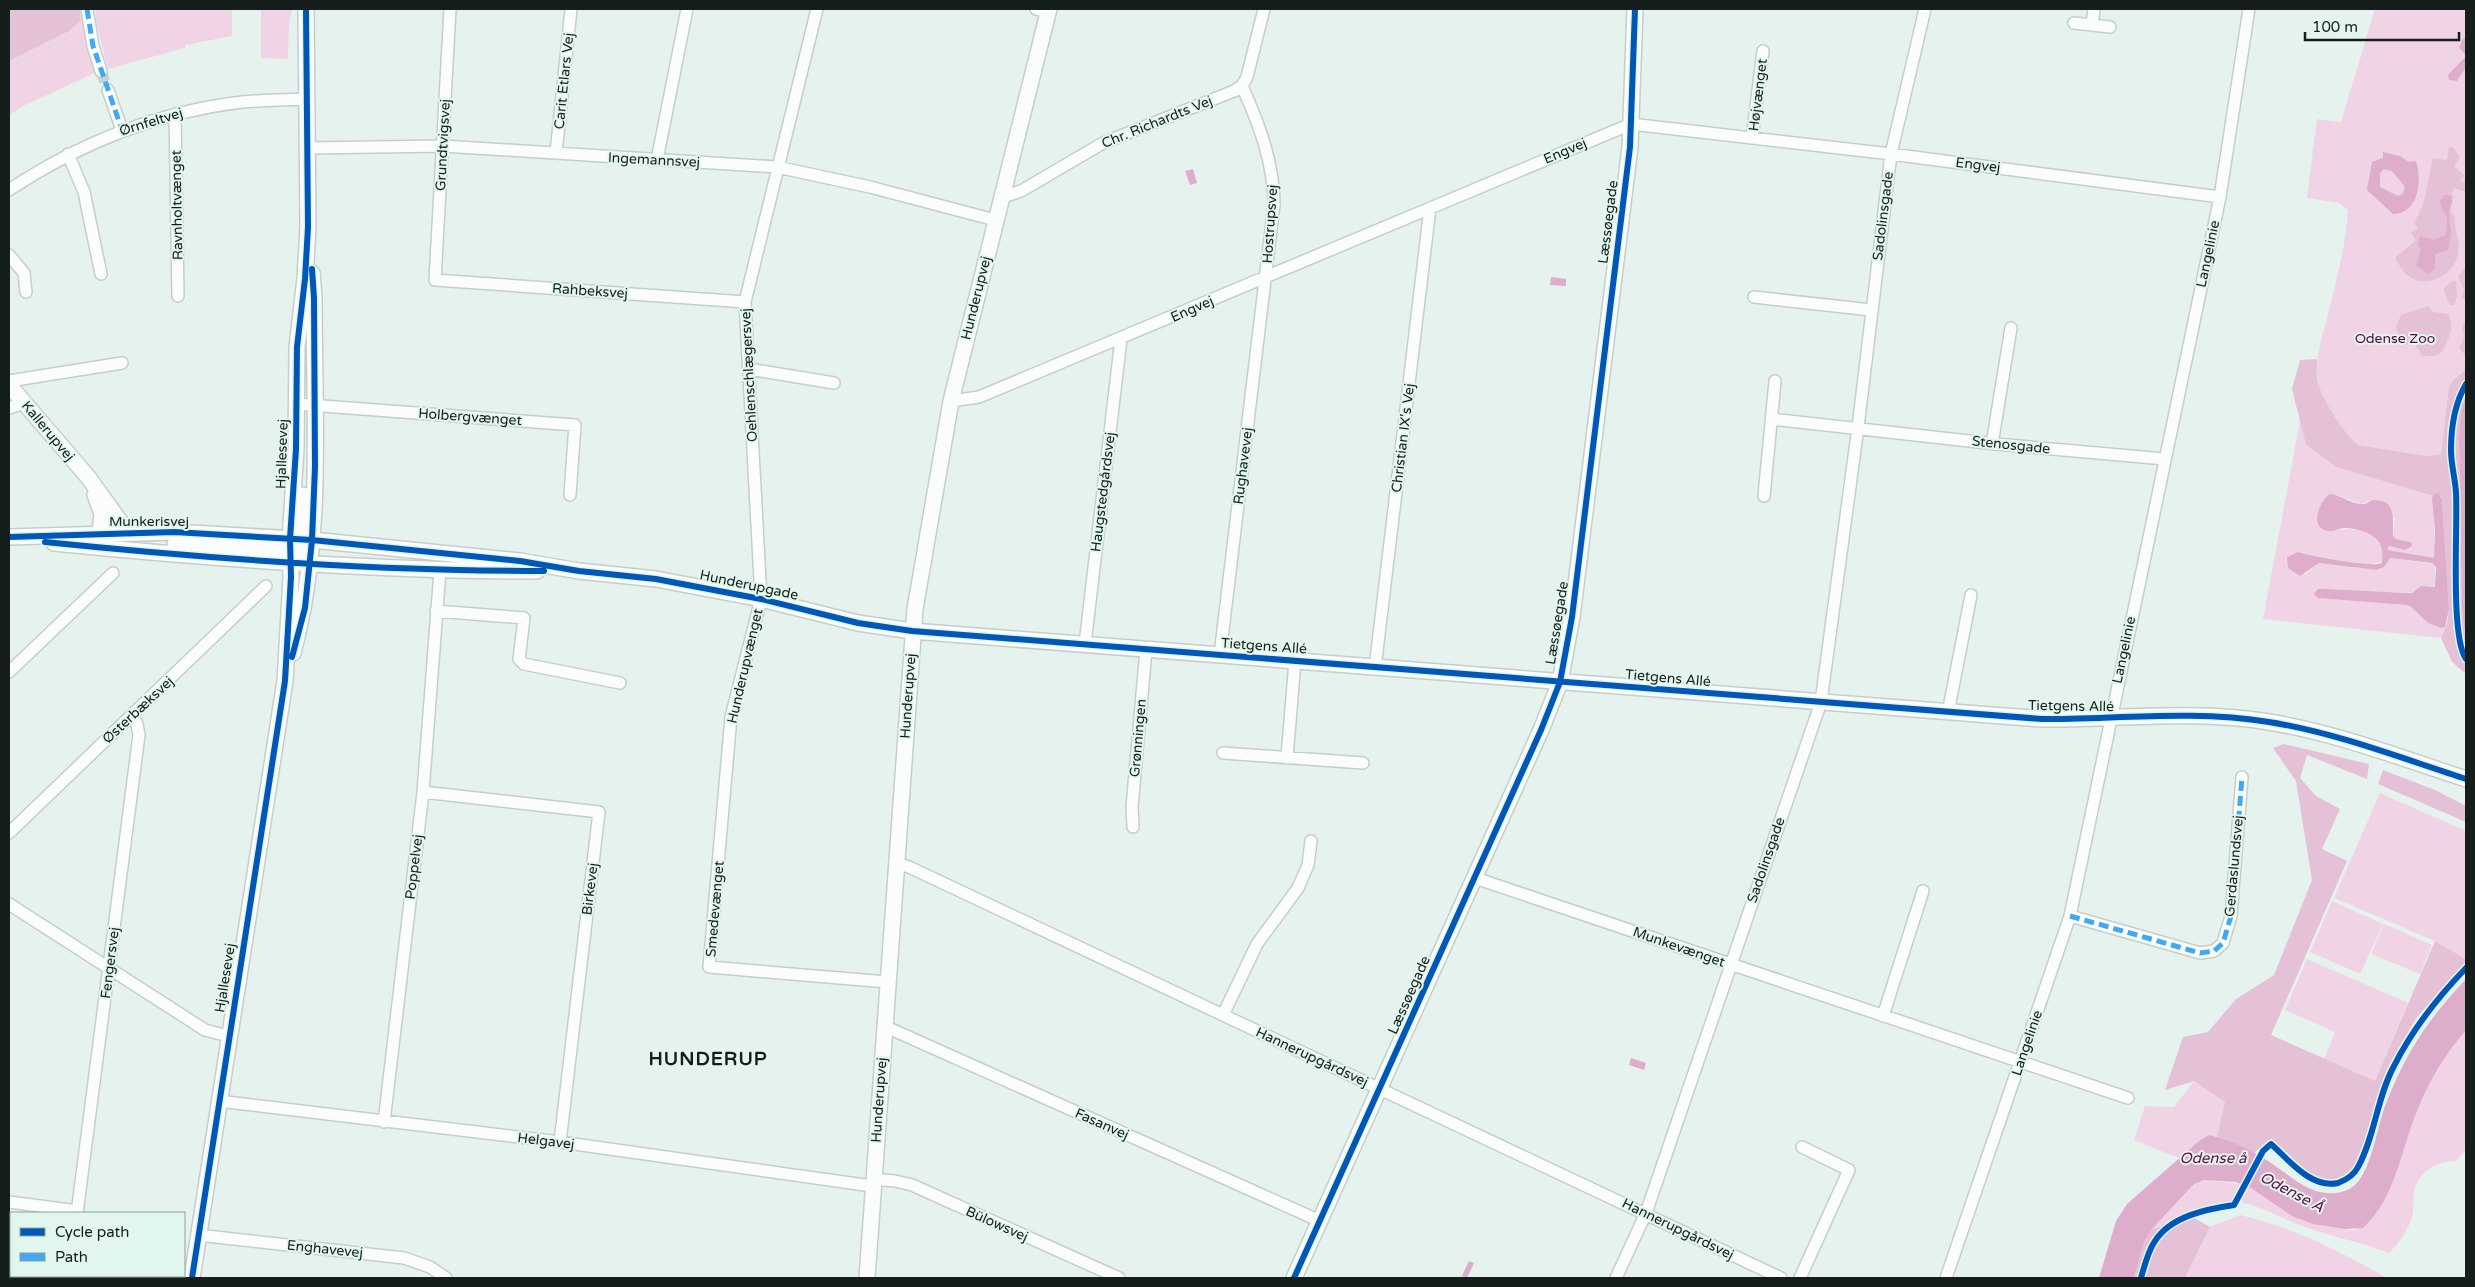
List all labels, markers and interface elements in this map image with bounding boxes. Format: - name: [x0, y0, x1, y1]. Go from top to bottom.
- scale bar: [2305, 10, 2459, 42]
- text: 100 m: [2312, 18, 2358, 36]
- street label: Carit Etlars Vej: [550, 32, 578, 130]
- street label: Højvænget: [1745, 57, 1771, 132]
- street label: Chr. Richardts Vej: [1099, 92, 1215, 152]
- street label: Grundtvigsvej: [432, 98, 454, 192]
- street label: Ørnfeltvej: [117, 104, 185, 140]
- street label: Engvej: [1541, 134, 1589, 168]
- street label: Ravnholtvænget: [168, 149, 186, 260]
- street label: Ingemannsvej: [607, 149, 701, 171]
- street label: Engvej: [1955, 154, 2001, 176]
- street label: Sadolinsgade: [1869, 170, 1897, 261]
- street label: Læssøegade: [1594, 179, 1622, 265]
- street label: Hostrupsvej: [1259, 184, 1281, 264]
- street label: Langelinie: [2193, 219, 2223, 289]
- street label: Hunderupvej: [957, 254, 995, 342]
- street label: Rahbeksvej: [551, 280, 629, 302]
- street label: Engvej: [1168, 292, 1216, 326]
- street label: Oehlenschlægersvej: [737, 308, 761, 442]
- park label: Odense Zoo: [2355, 330, 2435, 347]
- street label: Christian IX's Vej: [1388, 382, 1418, 494]
- street label: Kallerupvej: [18, 397, 78, 465]
- street label: Holbergvænget: [418, 405, 523, 429]
- street label: Hjallesevej: [272, 419, 292, 489]
- street label: Rughavevej: [1230, 426, 1256, 506]
- street label: Haugstedgårdsvej: [1087, 431, 1119, 553]
- street label: Stenosgade: [1971, 432, 2051, 458]
- street label: Munkerisvej: [109, 513, 189, 530]
- street label: Hunderupgade: [698, 566, 800, 604]
- street label: Læssøegade: [1542, 580, 1572, 666]
- street label: Hunderupvænget: [723, 606, 767, 725]
- street label: Langelinie: [2109, 615, 2139, 685]
- street label: Tietgens Allé: [1221, 635, 1308, 657]
- street label: Hunderupvej: [897, 653, 919, 739]
- street label: Tietgens Allé: [1624, 666, 1712, 690]
- street label: Østerbæksvej: [99, 673, 177, 747]
- street label: Tietgens Allé: [2028, 697, 2114, 715]
- street label: Grønningen: [1126, 698, 1150, 778]
- street label: Gerdaslundsvej: [2221, 814, 2247, 918]
- street label: Sadolinsgade: [1743, 815, 1789, 905]
- street label: Poppelvej: [402, 833, 426, 901]
- street label: Smedevænget: [702, 859, 728, 958]
- street label: Birkevej: [578, 862, 602, 916]
- street label: Munkevænget: [1631, 923, 1728, 971]
- street label: Fengersvej: [97, 926, 123, 1000]
- street label: Hjallesevej: [211, 942, 239, 1014]
- street label: Læssøegade: [1384, 953, 1434, 1037]
- street label: Langelinie: [2008, 1008, 2046, 1078]
- street label: Hannerupgårdsvej: [1253, 1023, 1371, 1091]
- district label: HUNDERUP: [648, 1048, 768, 1070]
- street label: Hunderupvej: [868, 1057, 890, 1143]
- street label: Fasanvej: [1072, 1105, 1132, 1143]
- street label: Helgavej: [517, 1129, 575, 1153]
- water label: Odense å: [2179, 1149, 2247, 1167]
- water label: Odense Å: [2257, 1168, 2327, 1216]
- street label: Hannerupgårdsvej: [1619, 1195, 1737, 1263]
- street label: Bülowsvej: [963, 1203, 1031, 1245]
- legend: [10, 1212, 185, 1277]
- text: Cycle path: [55, 1223, 129, 1241]
- street label: Enghavevej: [286, 1237, 364, 1261]
- text: Path: [55, 1248, 88, 1266]

